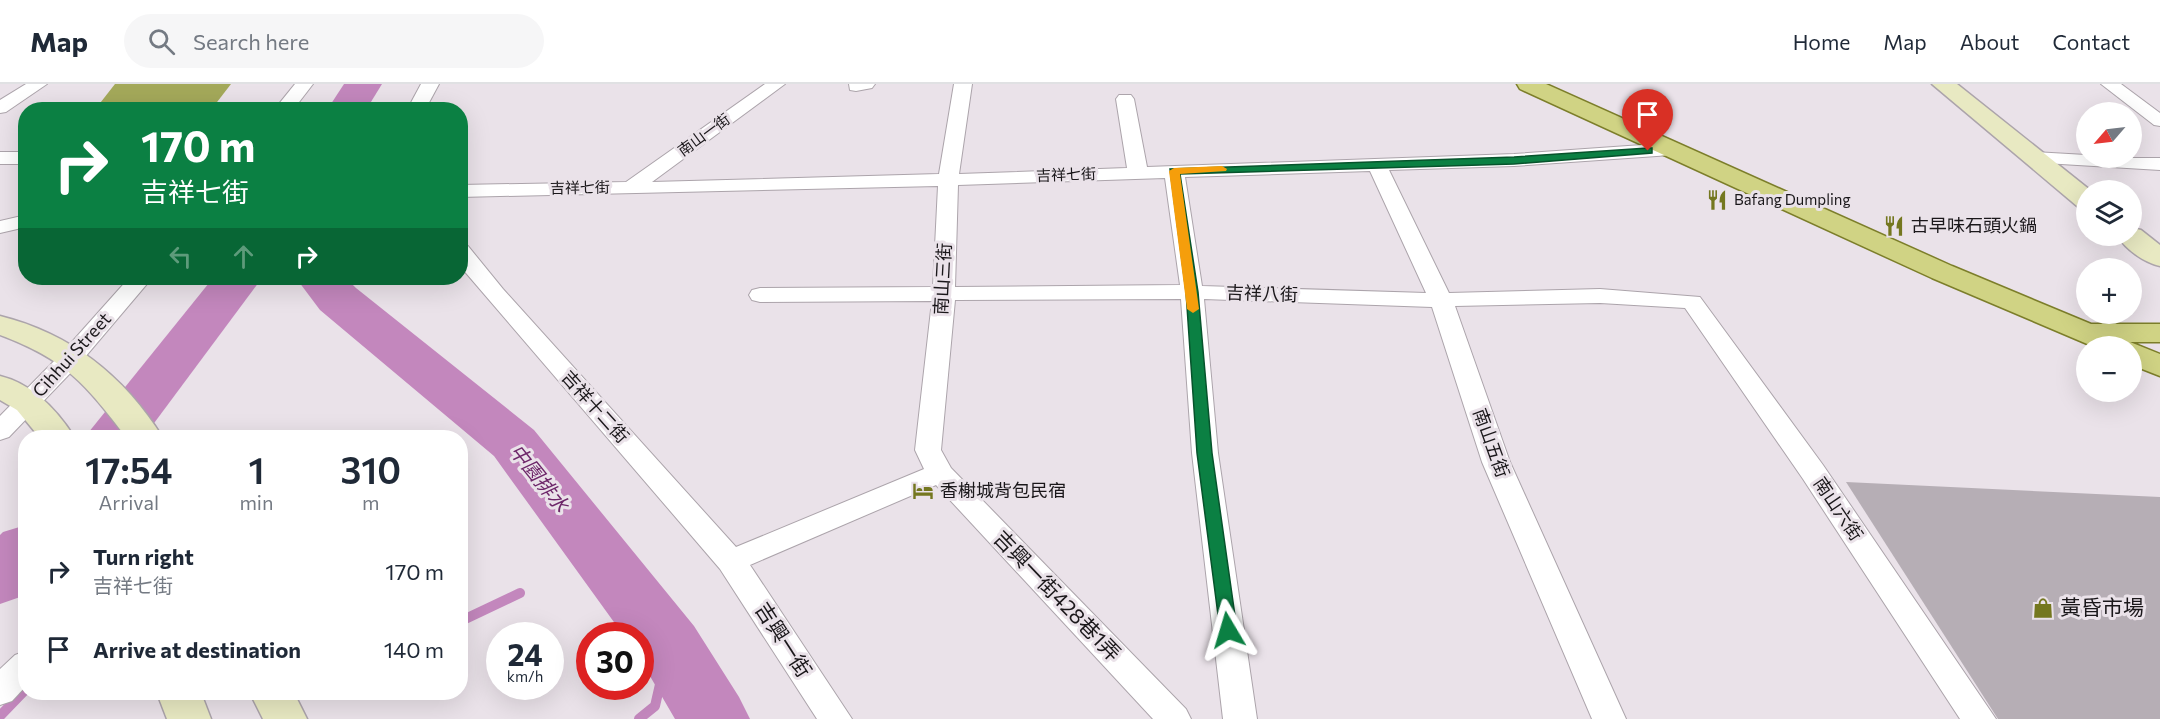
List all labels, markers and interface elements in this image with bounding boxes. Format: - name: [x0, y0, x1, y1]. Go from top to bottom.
- search box: [124, 14, 544, 68]
- text: Map: [30, 24, 88, 58]
- icon: search: [145, 25, 178, 58]
- text: Search here: [193, 28, 309, 55]
- text: Home: [1793, 29, 1850, 54]
- text: Map: [1883, 29, 1927, 54]
- text: About: [1960, 29, 2019, 54]
- text: Contact: [2052, 29, 2130, 54]
- pin: [1622, 89, 1673, 151]
- icon: arrive: [1631, 98, 1664, 131]
- north arrow: [2076, 102, 2142, 168]
- map controls: [2076, 102, 2142, 402]
- street label: 南山一街: [674, 109, 733, 159]
- text: 170 m: [141, 119, 255, 171]
- icon: right: [42, 126, 120, 204]
- street label: 吉祥七街: [1036, 164, 1096, 184]
- text: 吉祥七街: [141, 175, 249, 208]
- street label: 吉祥七街: [550, 177, 610, 197]
- button: layers: [2076, 180, 2142, 246]
- restaurant icon: Bafang Dumpling: [1705, 188, 1729, 212]
- place label: Bafang Dumpling: [1734, 190, 1851, 208]
- restaurant icon: 古早味石頭火鍋: [1882, 214, 1906, 238]
- place label: 古早味石頭火鍋: [1911, 214, 2037, 236]
- icon: left: [164, 240, 197, 273]
- icon: ahead: [227, 240, 260, 273]
- icon: right: [290, 240, 323, 273]
- street label: 南山三街: [929, 242, 955, 315]
- button: +: [2076, 258, 2142, 324]
- street label: 吉祥八街: [1226, 281, 1298, 305]
- street label: Cihhui Street: [27, 307, 115, 401]
- button: −: [2076, 336, 2142, 402]
- street label: 吉祥十二街: [557, 366, 634, 447]
- street label: 南山五街: [1469, 405, 1515, 480]
- water label: 中園排水: [505, 439, 575, 517]
- text: 17:54: [85, 447, 172, 491]
- text: 1: [248, 447, 264, 491]
- text: 310: [340, 447, 401, 491]
- street label: 南山六街: [1810, 472, 1868, 544]
- hotel icon: 香榭城背包民宿: [911, 479, 935, 503]
- place label: 香榭城背包民宿: [940, 479, 1066, 501]
- text: Arrival: [98, 490, 159, 514]
- text: min: [239, 490, 273, 514]
- text: m: [362, 490, 379, 514]
- street label: 吉興一街428巷1弄: [989, 525, 1127, 665]
- text: Turn right: [93, 543, 194, 570]
- icon: right: [42, 555, 75, 588]
- text: 170 m: [385, 558, 444, 585]
- text: 吉祥七街: [93, 573, 173, 597]
- place label: 黃昏市場: [2060, 594, 2144, 619]
- shop icon: 黃昏市場: [2031, 596, 2055, 620]
- street label: 吉興一街: [751, 597, 818, 681]
- position arrow: [1196, 598, 1260, 662]
- speed limit sign: 30: [576, 622, 654, 700]
- icon: arrive: [42, 633, 75, 666]
- text: 24: [507, 635, 543, 672]
- text: Arrive at destination: [93, 636, 301, 663]
- text: 140 m: [384, 636, 444, 663]
- text: km/h: [507, 667, 543, 685]

